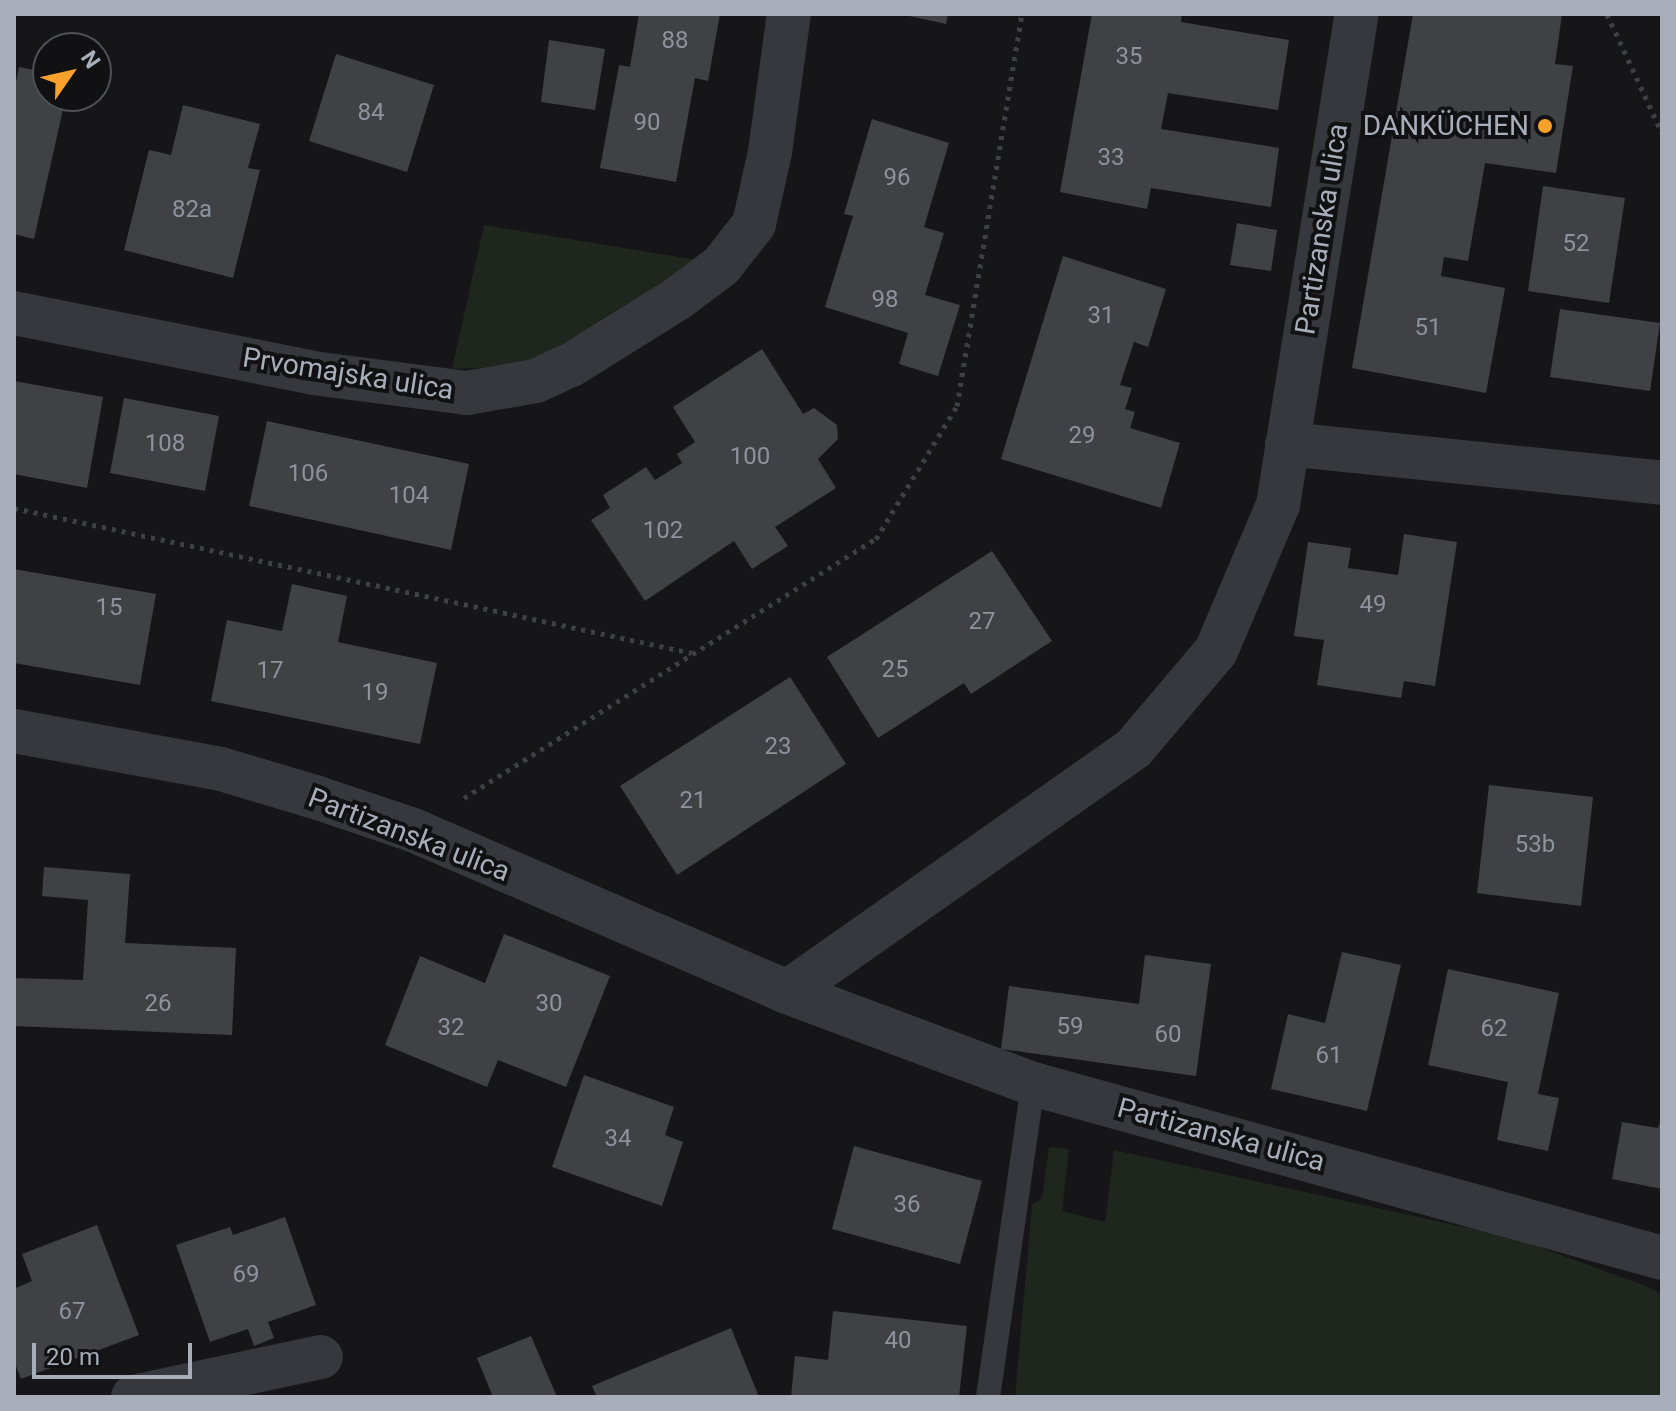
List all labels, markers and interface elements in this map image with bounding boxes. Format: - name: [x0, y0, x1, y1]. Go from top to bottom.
- house number: 88: [662, 27, 688, 55]
- north arrow: [32, 32, 112, 112]
- house number: 35: [1116, 43, 1142, 71]
- text: N: [76, 46, 105, 73]
- house number: 84: [358, 99, 384, 127]
- house number: 90: [634, 109, 660, 137]
- place label: DANKÜCHEN: [1363, 109, 1529, 143]
- marker: DANKÜCHEN: [1536, 117, 1554, 135]
- street label: Partizanska ulica: [1289, 121, 1355, 337]
- house number: 33: [1098, 144, 1124, 172]
- house number: 96: [884, 164, 910, 192]
- house number: 82a: [172, 196, 212, 224]
- house number: 52: [1563, 230, 1589, 258]
- house number: 98: [872, 286, 898, 314]
- house number: 31: [1088, 302, 1114, 330]
- house number: 51: [1415, 314, 1441, 342]
- street label: Prvomajska ulica: [240, 341, 456, 407]
- house number: 29: [1069, 422, 1095, 450]
- house number: 108: [145, 430, 185, 458]
- house number: 100: [730, 443, 770, 471]
- house number: 106: [288, 460, 328, 488]
- house number: 104: [389, 482, 429, 510]
- house number: 102: [643, 517, 683, 545]
- house number: 49: [1360, 591, 1386, 619]
- house number: 15: [96, 594, 122, 622]
- house number: 27: [969, 608, 995, 636]
- house number: 25: [882, 656, 908, 684]
- house number: 17: [257, 657, 283, 685]
- house number: 19: [362, 679, 388, 707]
- house number: 23: [765, 733, 791, 761]
- street label: Partizanska ulica: [303, 781, 515, 889]
- house number: 21: [680, 787, 706, 815]
- house number: 53b: [1515, 831, 1555, 859]
- house number: 26: [145, 990, 171, 1018]
- house number: 30: [536, 990, 562, 1018]
- house number: 59: [1057, 1013, 1083, 1041]
- house number: 32: [438, 1014, 464, 1042]
- house number: 62: [1481, 1015, 1507, 1043]
- house number: 60: [1155, 1021, 1181, 1049]
- house number: 61: [1316, 1042, 1342, 1070]
- street label: Partizanska ulica: [1114, 1091, 1328, 1179]
- house number: 34: [605, 1125, 631, 1153]
- house number: 36: [894, 1191, 920, 1219]
- house number: 69: [233, 1261, 259, 1289]
- house number: 67: [59, 1298, 85, 1326]
- scale bar: [36, 1327, 196, 1377]
- house number: 40: [885, 1327, 911, 1355]
- text: 20 m: [46, 1343, 100, 1371]

